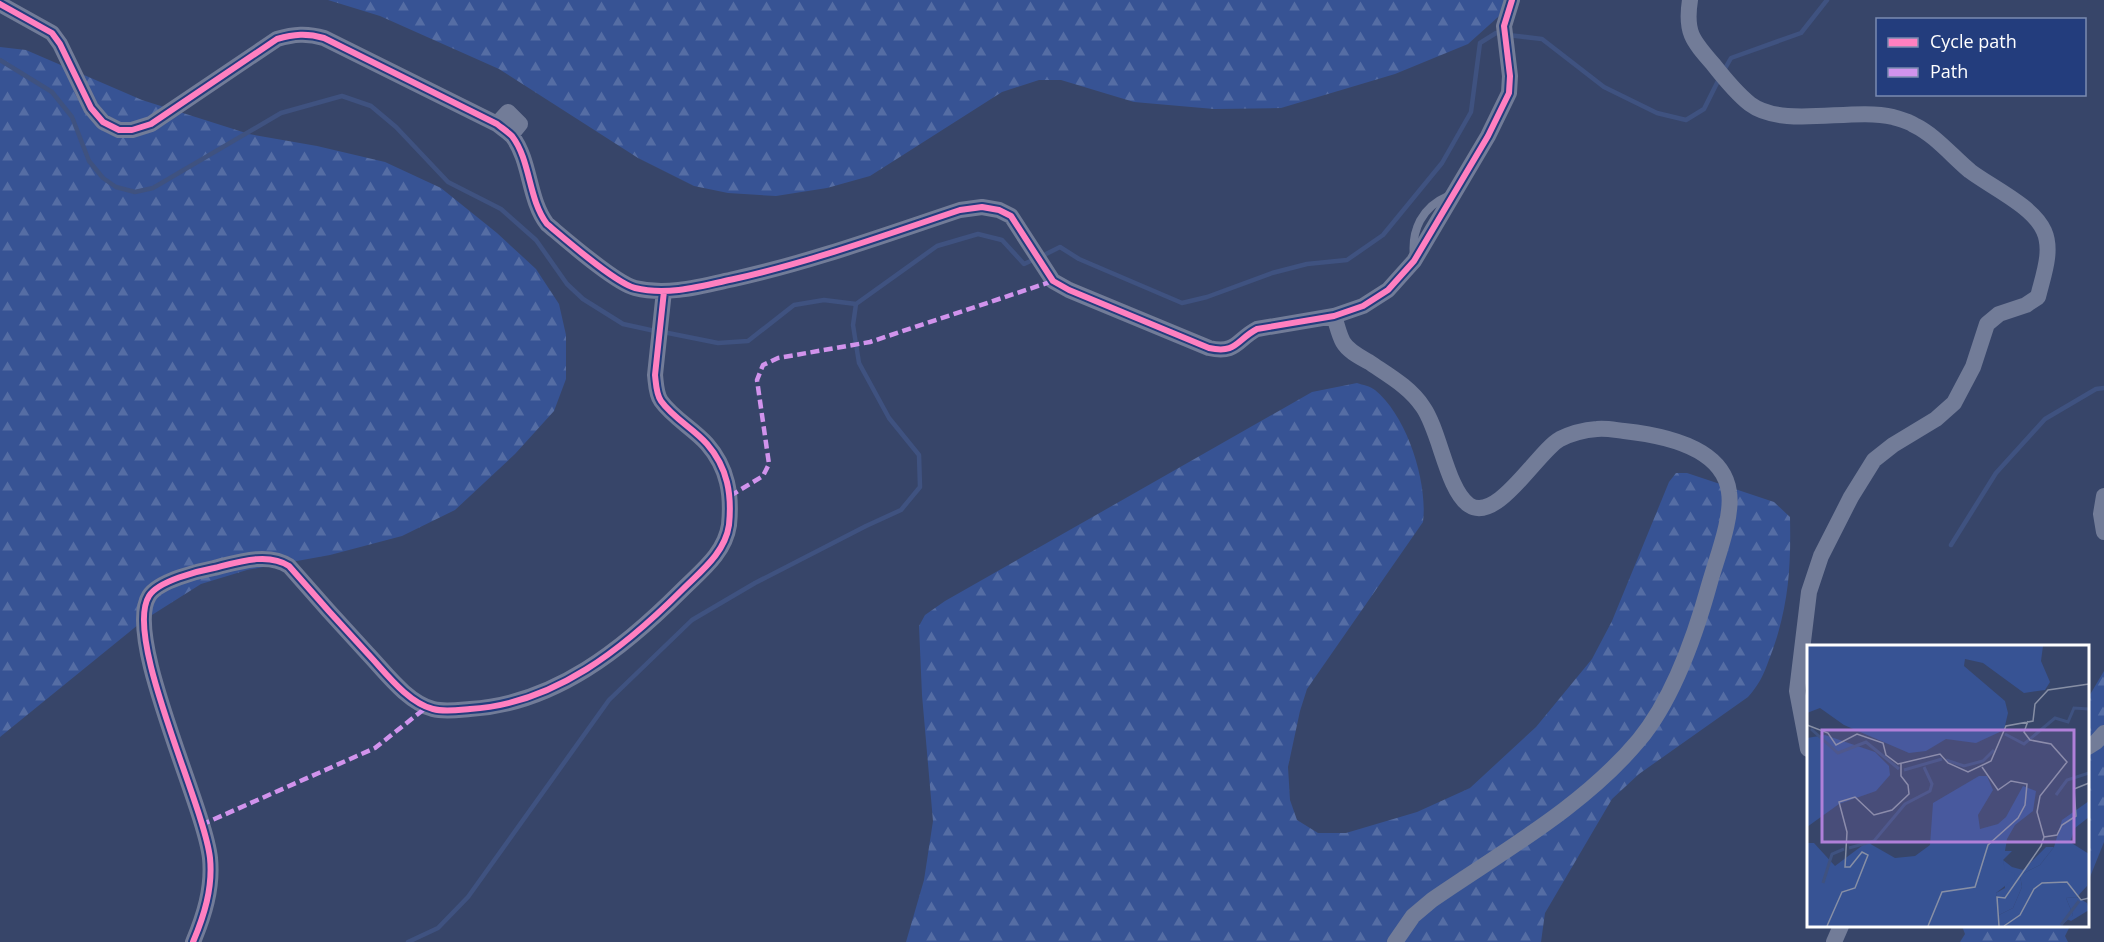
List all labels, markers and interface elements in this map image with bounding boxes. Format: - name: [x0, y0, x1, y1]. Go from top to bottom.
- legend: [1876, 18, 2086, 96]
- text: Cycle path: [1930, 29, 2017, 53]
- text: Path: [1930, 59, 1968, 83]
- inset map: [1807, 645, 2089, 927]

